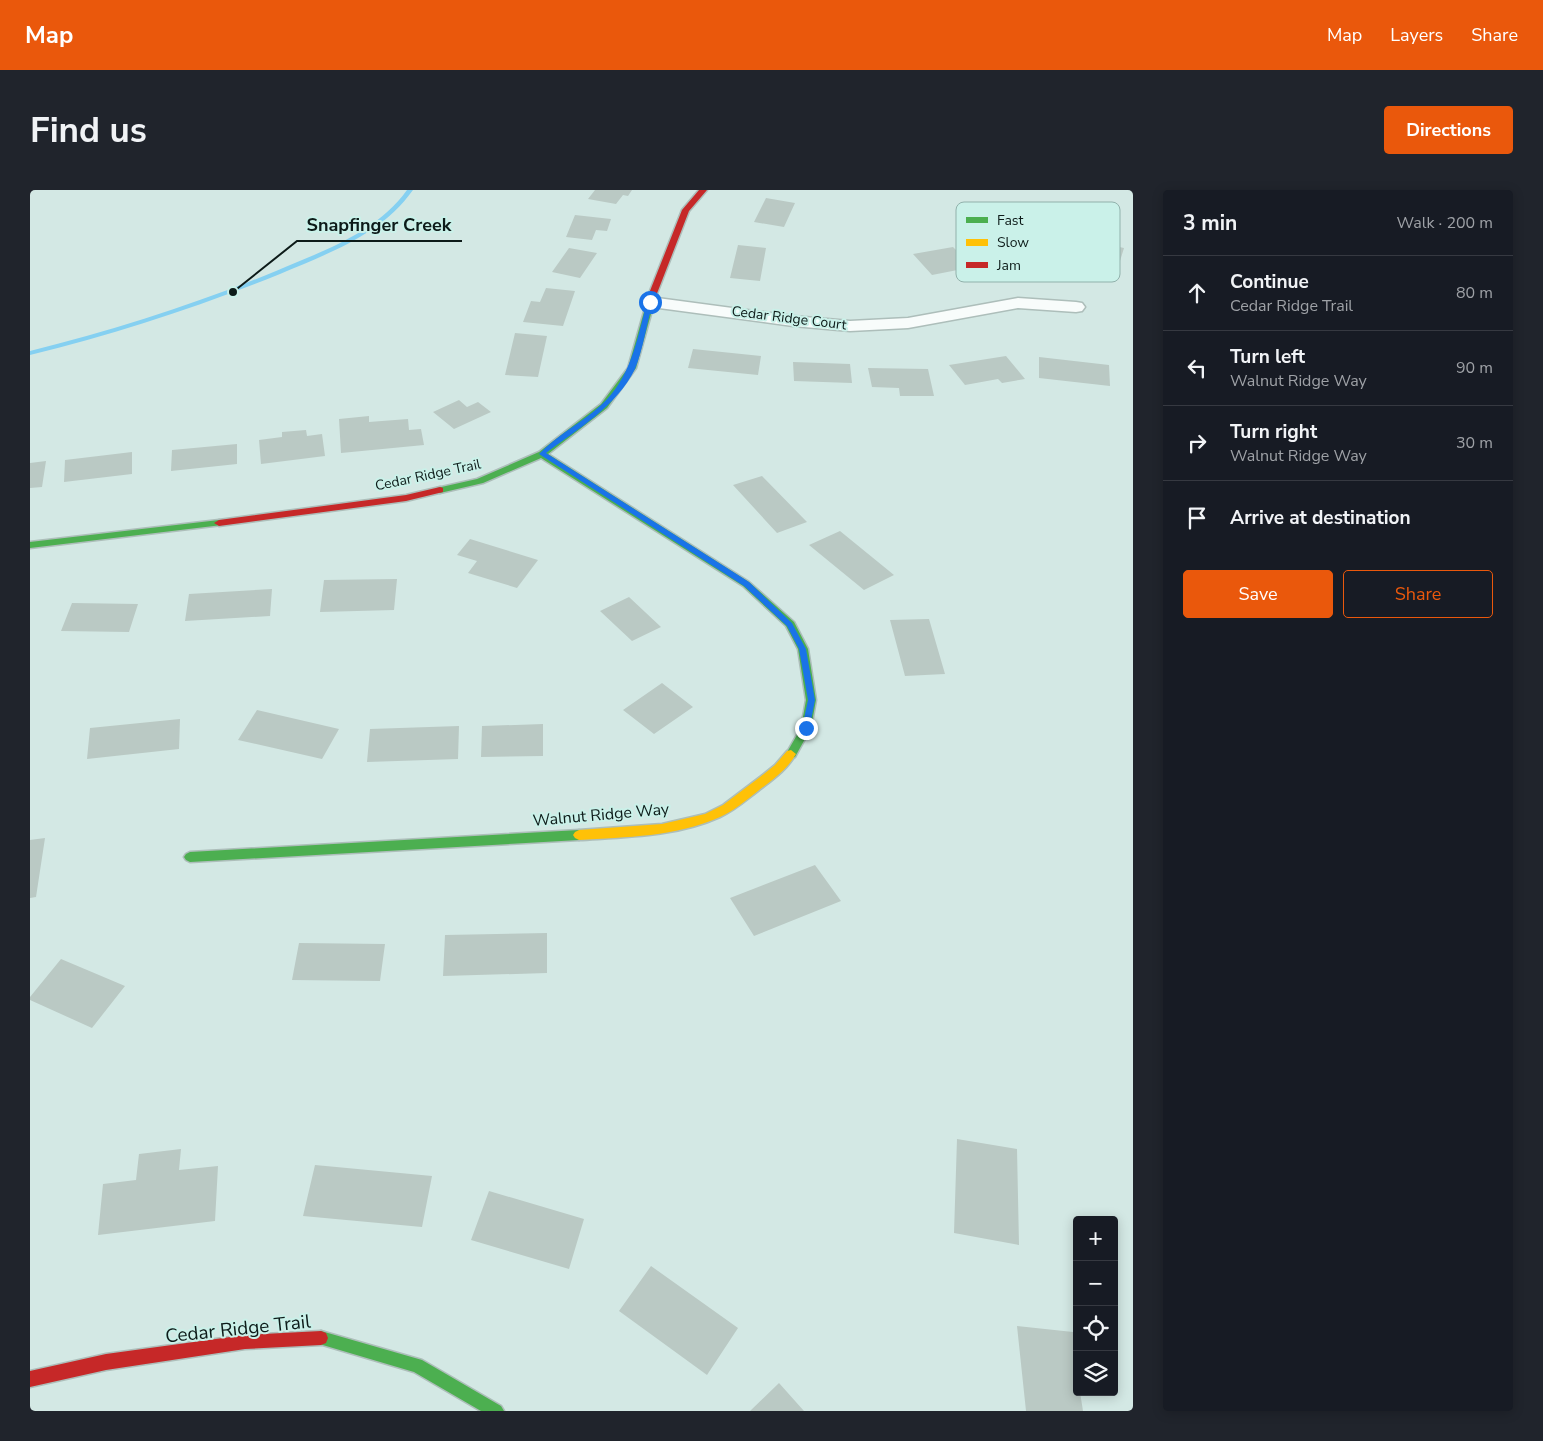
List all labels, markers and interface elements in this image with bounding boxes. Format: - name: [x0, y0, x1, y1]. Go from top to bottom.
- text: Map: [25, 19, 73, 51]
- text: Map: [1327, 23, 1362, 47]
- text: Layers: [1390, 23, 1443, 47]
- text: Share: [1471, 23, 1518, 47]
- button: Directions: [1384, 106, 1513, 154]
- text: Find us: [30, 107, 147, 154]
- legend: [956, 202, 1120, 282]
- callout: Snapfinger Creek: [297, 208, 462, 241]
- text: 3 min: [1183, 209, 1237, 237]
- text: Fast: [997, 211, 1023, 230]
- text: Walk · 200 m: [1397, 212, 1493, 234]
- text: Snapfinger Creek: [307, 213, 452, 237]
- text: Slow: [997, 233, 1029, 252]
- text: Jam: [996, 256, 1021, 275]
- text: Continue: [1230, 269, 1309, 295]
- icon: ahead: [1183, 279, 1211, 307]
- text: 80 m: [1456, 282, 1493, 304]
- route start: [639, 291, 662, 314]
- text: Cedar Ridge Trail: [1230, 295, 1353, 317]
- street label: Cedar Ridge Court: [731, 302, 848, 334]
- text: Turn left: [1230, 344, 1305, 370]
- icon: left: [1183, 354, 1211, 382]
- text: 90 m: [1456, 357, 1493, 379]
- text: Walnut Ridge Way: [1230, 370, 1367, 392]
- text: Turn right: [1230, 419, 1317, 445]
- icon: right: [1183, 429, 1211, 457]
- text: 30 m: [1456, 432, 1493, 454]
- text: Walnut Ridge Way: [1230, 445, 1367, 467]
- street label: Cedar Ridge Trail: [373, 454, 483, 495]
- icon: arrive: [1183, 504, 1211, 532]
- text: Arrive at destination: [1230, 505, 1411, 531]
- button: Save: [1183, 570, 1333, 618]
- button: Share: [1343, 570, 1493, 618]
- route end: [795, 717, 818, 740]
- street label: Walnut Ridge Way: [532, 798, 671, 832]
- map controls: [1073, 1216, 1118, 1396]
- button: +: [1073, 1216, 1118, 1261]
- button: −: [1073, 1261, 1118, 1306]
- button: locate: [1073, 1306, 1118, 1351]
- street label: Cedar Ridge Trail: [164, 1308, 312, 1350]
- button: layers: [1073, 1351, 1118, 1396]

